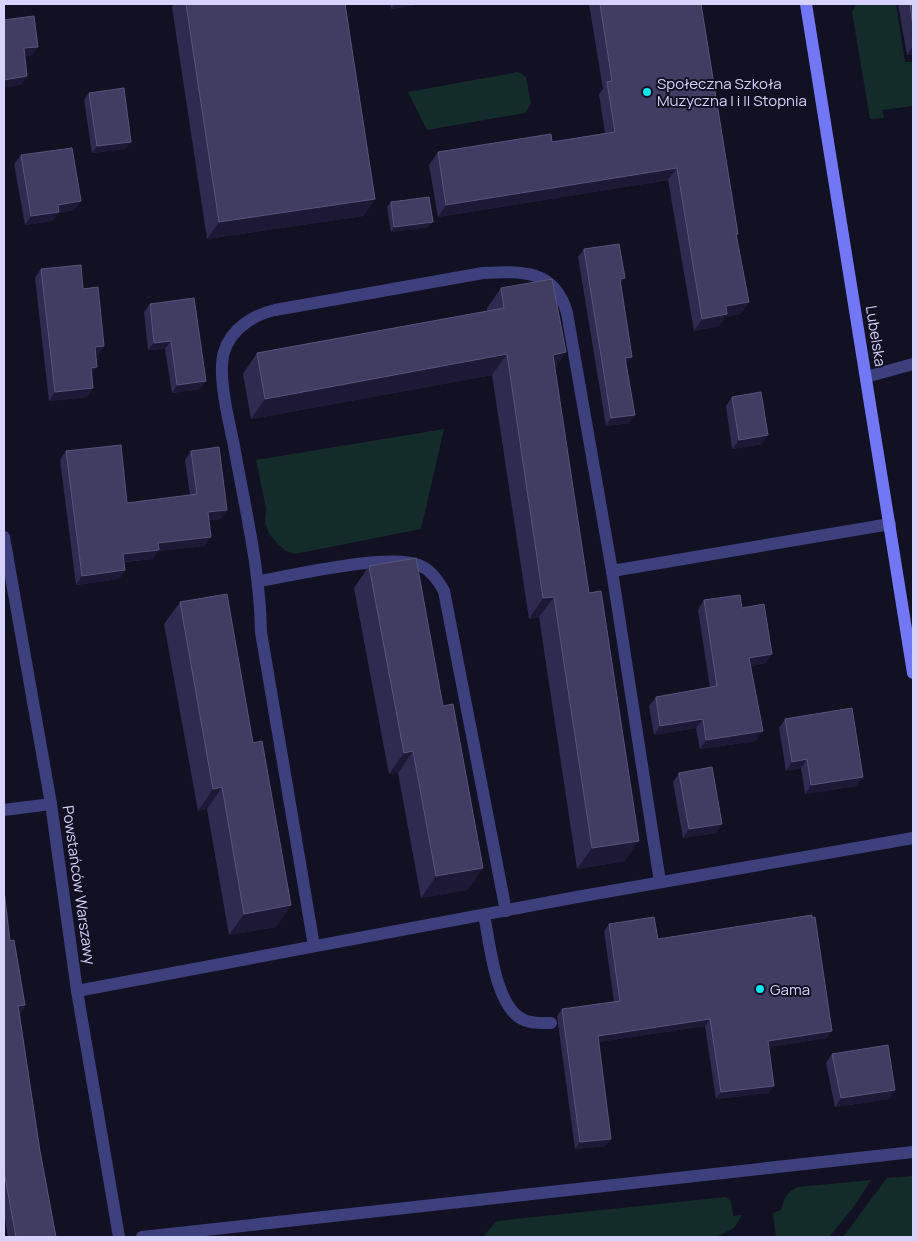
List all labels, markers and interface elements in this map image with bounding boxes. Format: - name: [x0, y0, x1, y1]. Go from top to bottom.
- place label: Społeczna Szkoła Muzyczna I i II Stopnia: [657, 73, 807, 111]
- marker: Społeczna Szkoła Muzyczna I i II Stopnia: [641, 86, 653, 98]
- street label: Lubelska: [861, 304, 891, 368]
- street label: Powstańców Warszawy: [57, 804, 101, 966]
- place label: Gama: [770, 979, 810, 1000]
- marker: Gama: [754, 983, 766, 995]

